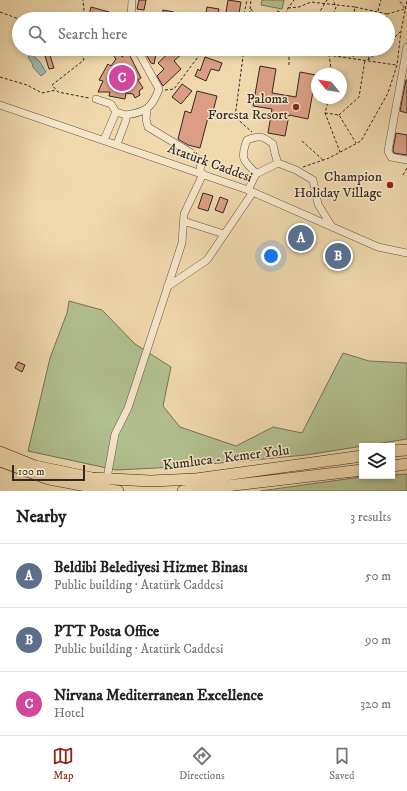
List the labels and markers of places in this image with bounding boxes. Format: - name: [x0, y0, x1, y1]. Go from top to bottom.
- pin: C: [109, 63, 135, 93]
- place label: Paloma Foresta Resort: [208, 90, 289, 124]
- marker: Paloma Foresta Resort: [291, 102, 301, 112]
- place label: Champion Holiday Village: [294, 168, 383, 202]
- marker: Champion Holiday Village: [385, 180, 395, 190]
- pin: A: [288, 223, 314, 253]
- pin: B: [325, 241, 351, 271]

